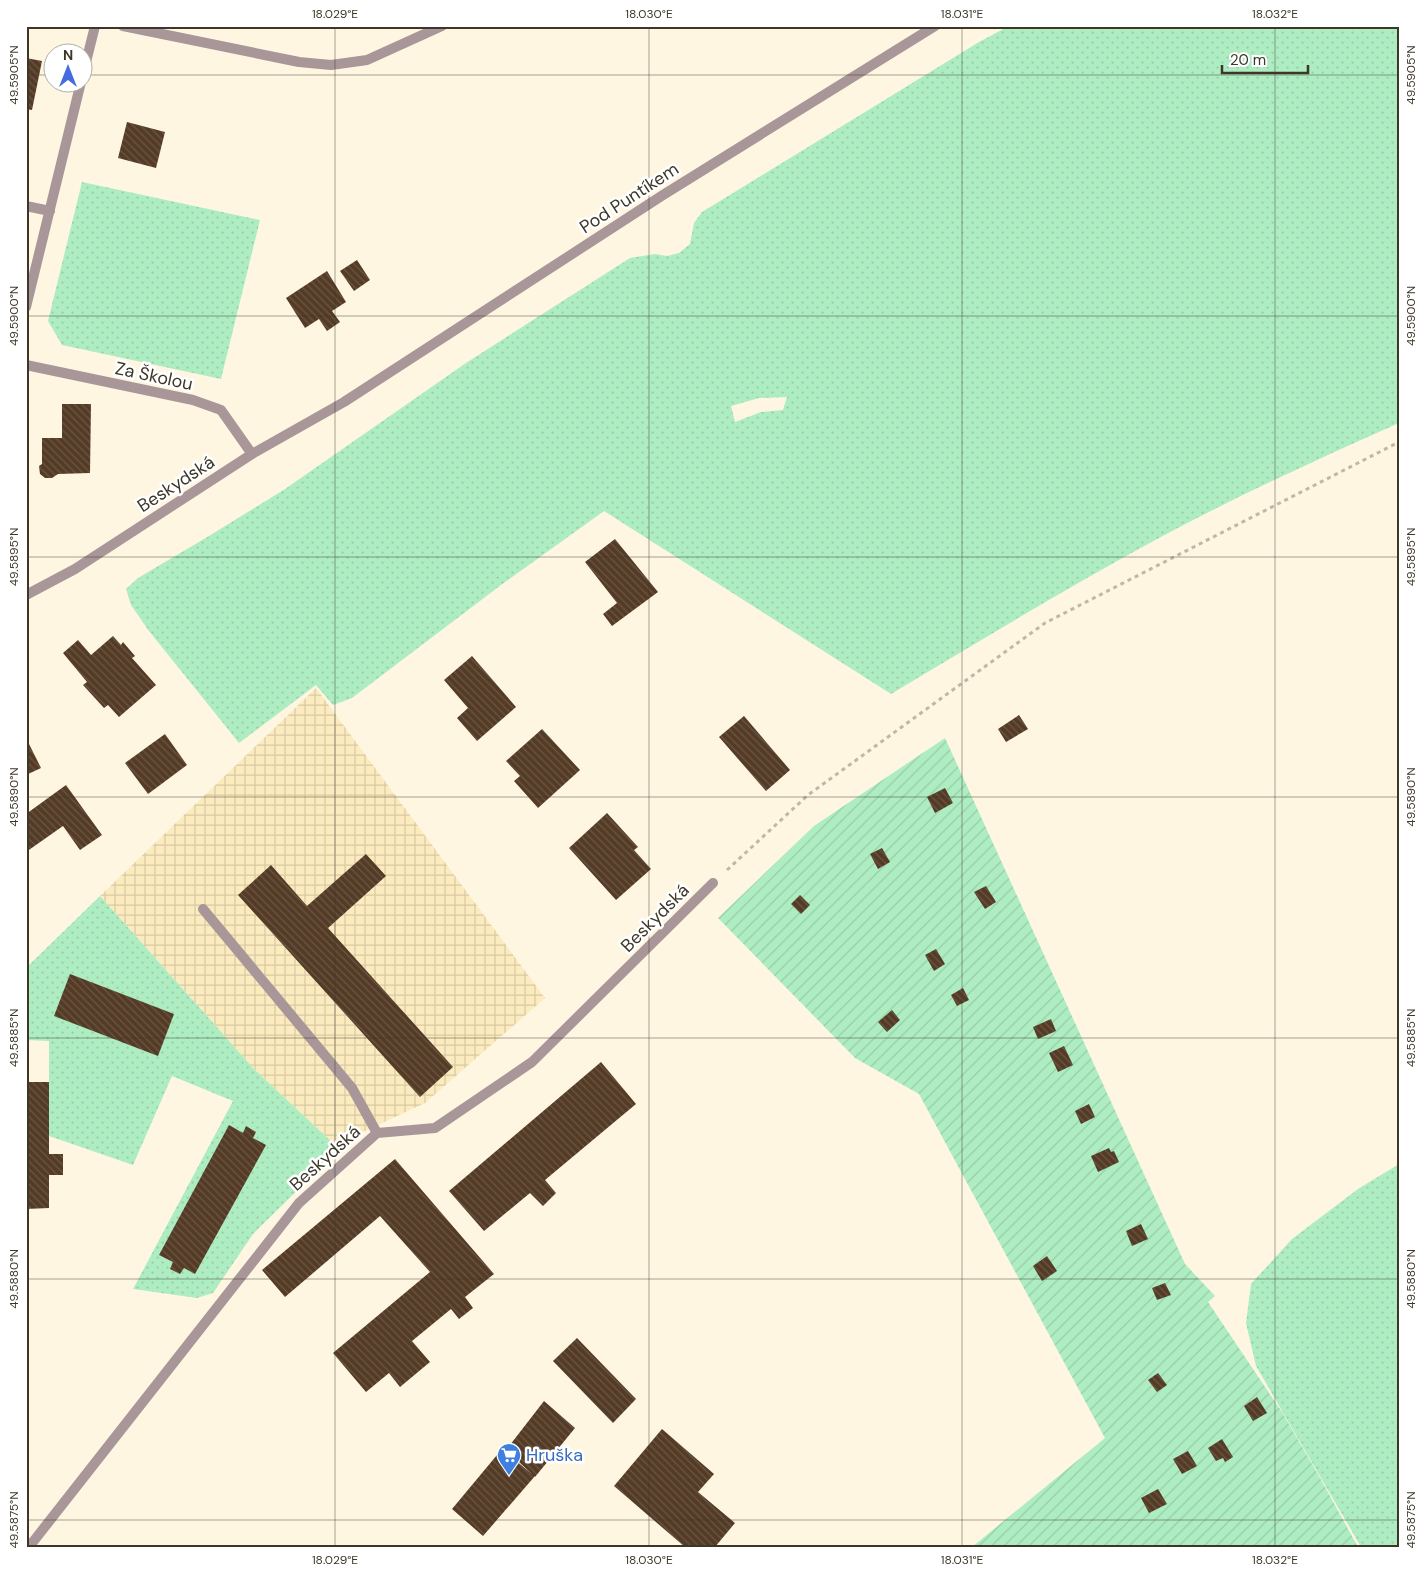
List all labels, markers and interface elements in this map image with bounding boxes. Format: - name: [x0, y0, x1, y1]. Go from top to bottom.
- text: 18.029°E: [312, 6, 358, 22]
- text: 18.030°E: [625, 6, 673, 22]
- text: 18.031°E: [941, 6, 984, 22]
- text: 18.032°E: [1252, 6, 1298, 22]
- north arrow: [42, 42, 92, 92]
- scale bar: [1222, 42, 1309, 74]
- text: 49.5905°N: [6, 45, 22, 105]
- text: 49.5905°N: [1403, 45, 1419, 105]
- text: N: [63, 46, 73, 64]
- text: 20 m: [1230, 50, 1266, 70]
- street label: Pod Puntíkem: [575, 157, 683, 239]
- text: 49.5900°N: [6, 286, 22, 346]
- text: 49.5900°N: [1403, 286, 1419, 346]
- street label: Za Školou: [113, 356, 195, 396]
- street label: Beskydská: [133, 450, 219, 518]
- text: 49.5895°N: [6, 528, 22, 586]
- text: 49.5895°N: [1403, 528, 1419, 586]
- text: 49.5890°N: [6, 767, 22, 827]
- text: 49.5890°N: [1403, 767, 1419, 827]
- street label: Beskydská: [616, 879, 694, 957]
- text: 49.5885°N: [6, 1009, 22, 1067]
- text: 49.5885°N: [1403, 1009, 1419, 1067]
- street label: Beskydská: [284, 1120, 366, 1196]
- text: 49.5880°N: [6, 1249, 22, 1309]
- text: 49.5880°N: [1403, 1249, 1419, 1309]
- supermarket icon: Hruška: [496, 1442, 522, 1476]
- place label: Hruška: [526, 1443, 583, 1467]
- text: 49.5875°N: [6, 1492, 22, 1548]
- text: 49.5875°N: [1403, 1492, 1419, 1548]
- text: 18.029°E: [312, 1552, 358, 1568]
- text: 18.030°E: [625, 1552, 673, 1568]
- text: 18.031°E: [941, 1552, 984, 1568]
- text: 18.032°E: [1252, 1552, 1298, 1568]

